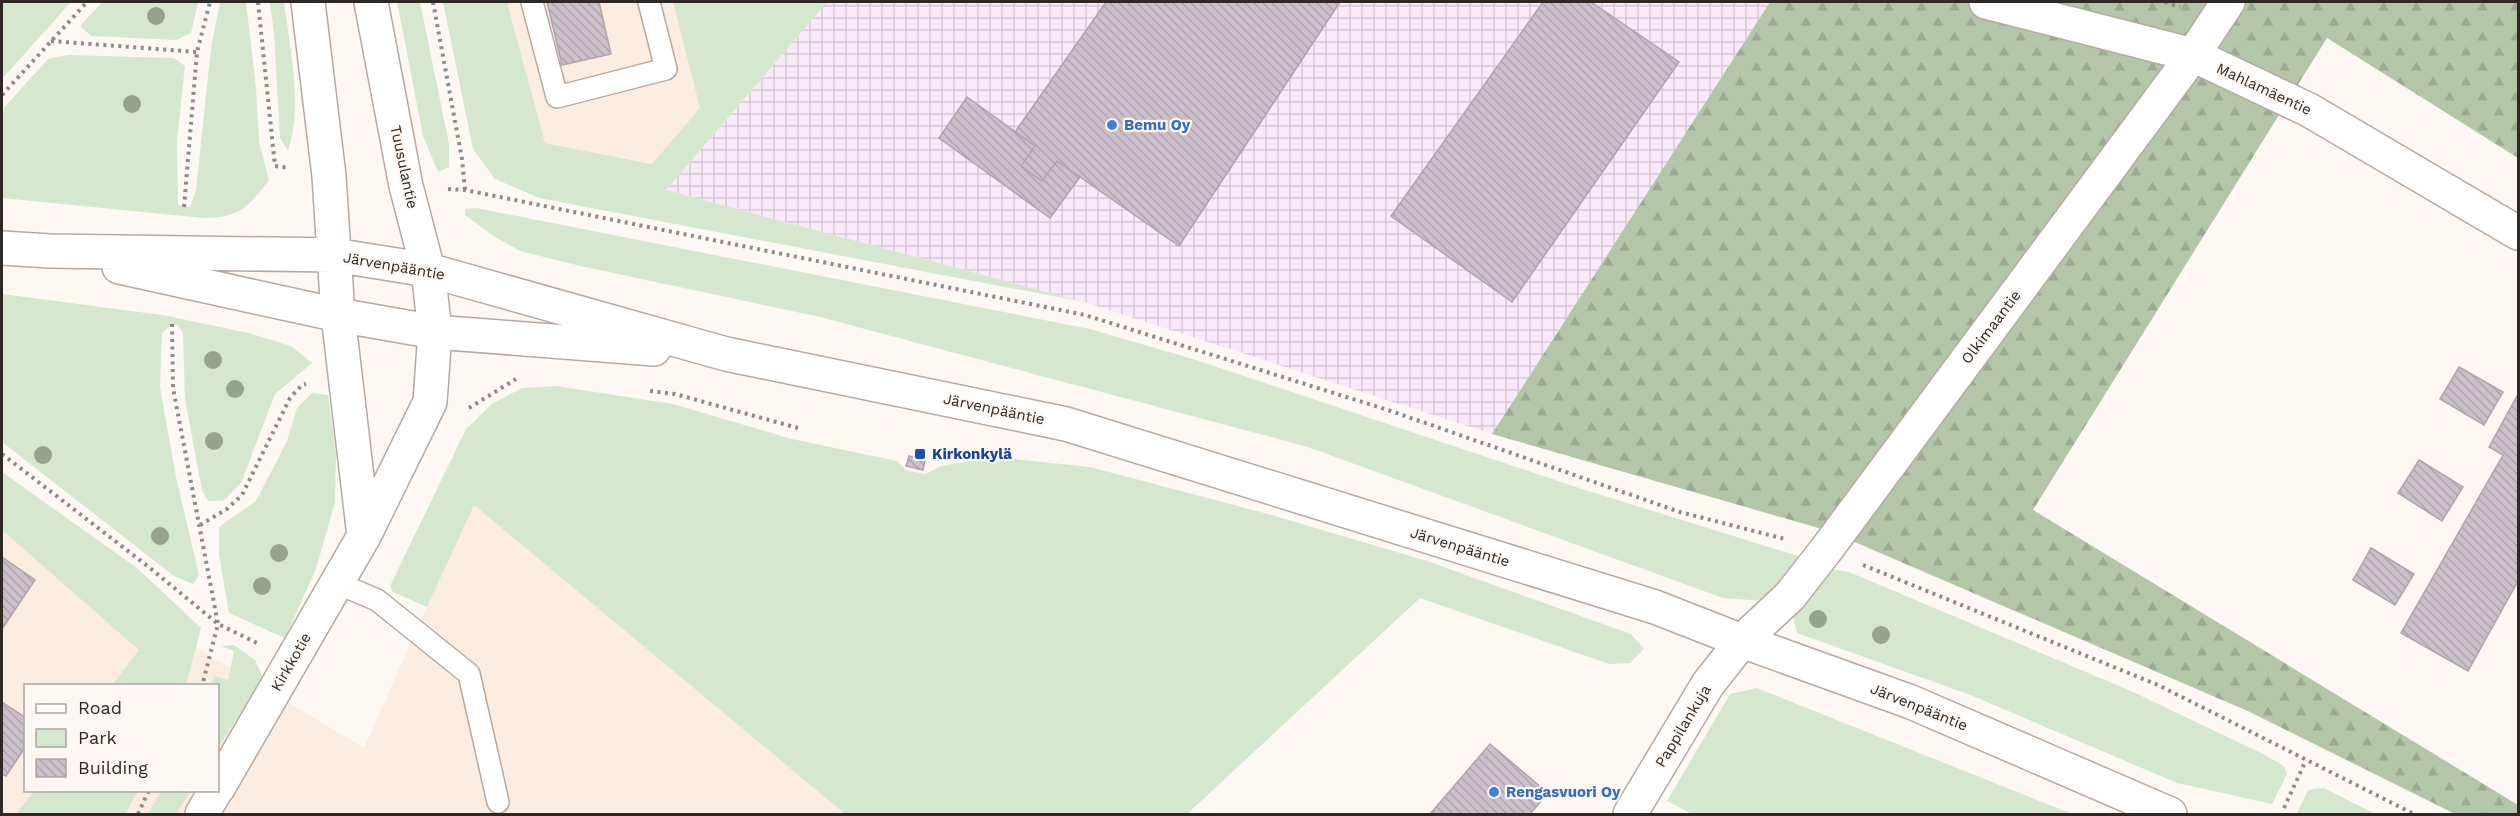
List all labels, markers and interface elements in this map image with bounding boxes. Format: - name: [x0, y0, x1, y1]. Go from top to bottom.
- street label: Mahlamäentie: [2213, 59, 2315, 119]
- place label: Bemu Oy: [1124, 116, 1191, 134]
- marker: Bemu Oy: [1105, 118, 1119, 132]
- street label: Tuusulantie: [386, 124, 422, 210]
- street label: Järvenpääntie: [342, 248, 446, 284]
- street label: Olkimaantie: [1957, 287, 2025, 367]
- street label: Järvenpääntie: [942, 389, 1046, 429]
- place label: Kirkonkylä: [932, 445, 1012, 463]
- marker: Kirkonkylä: [913, 447, 927, 461]
- street label: Järvenpääntie: [1408, 523, 1512, 571]
- street label: Kirkkotie: [267, 630, 315, 694]
- street label: Järvenpääntie: [1868, 679, 1970, 735]
- street label: Pappilankuja: [1651, 681, 1715, 771]
- legend: [24, 684, 219, 792]
- text: Road: [78, 697, 122, 718]
- text: Park: [78, 727, 117, 748]
- text: Building: [78, 757, 148, 778]
- place label: Rengasvuori Oy: [1506, 783, 1621, 801]
- marker: Rengasvuori Oy: [1487, 785, 1501, 799]

